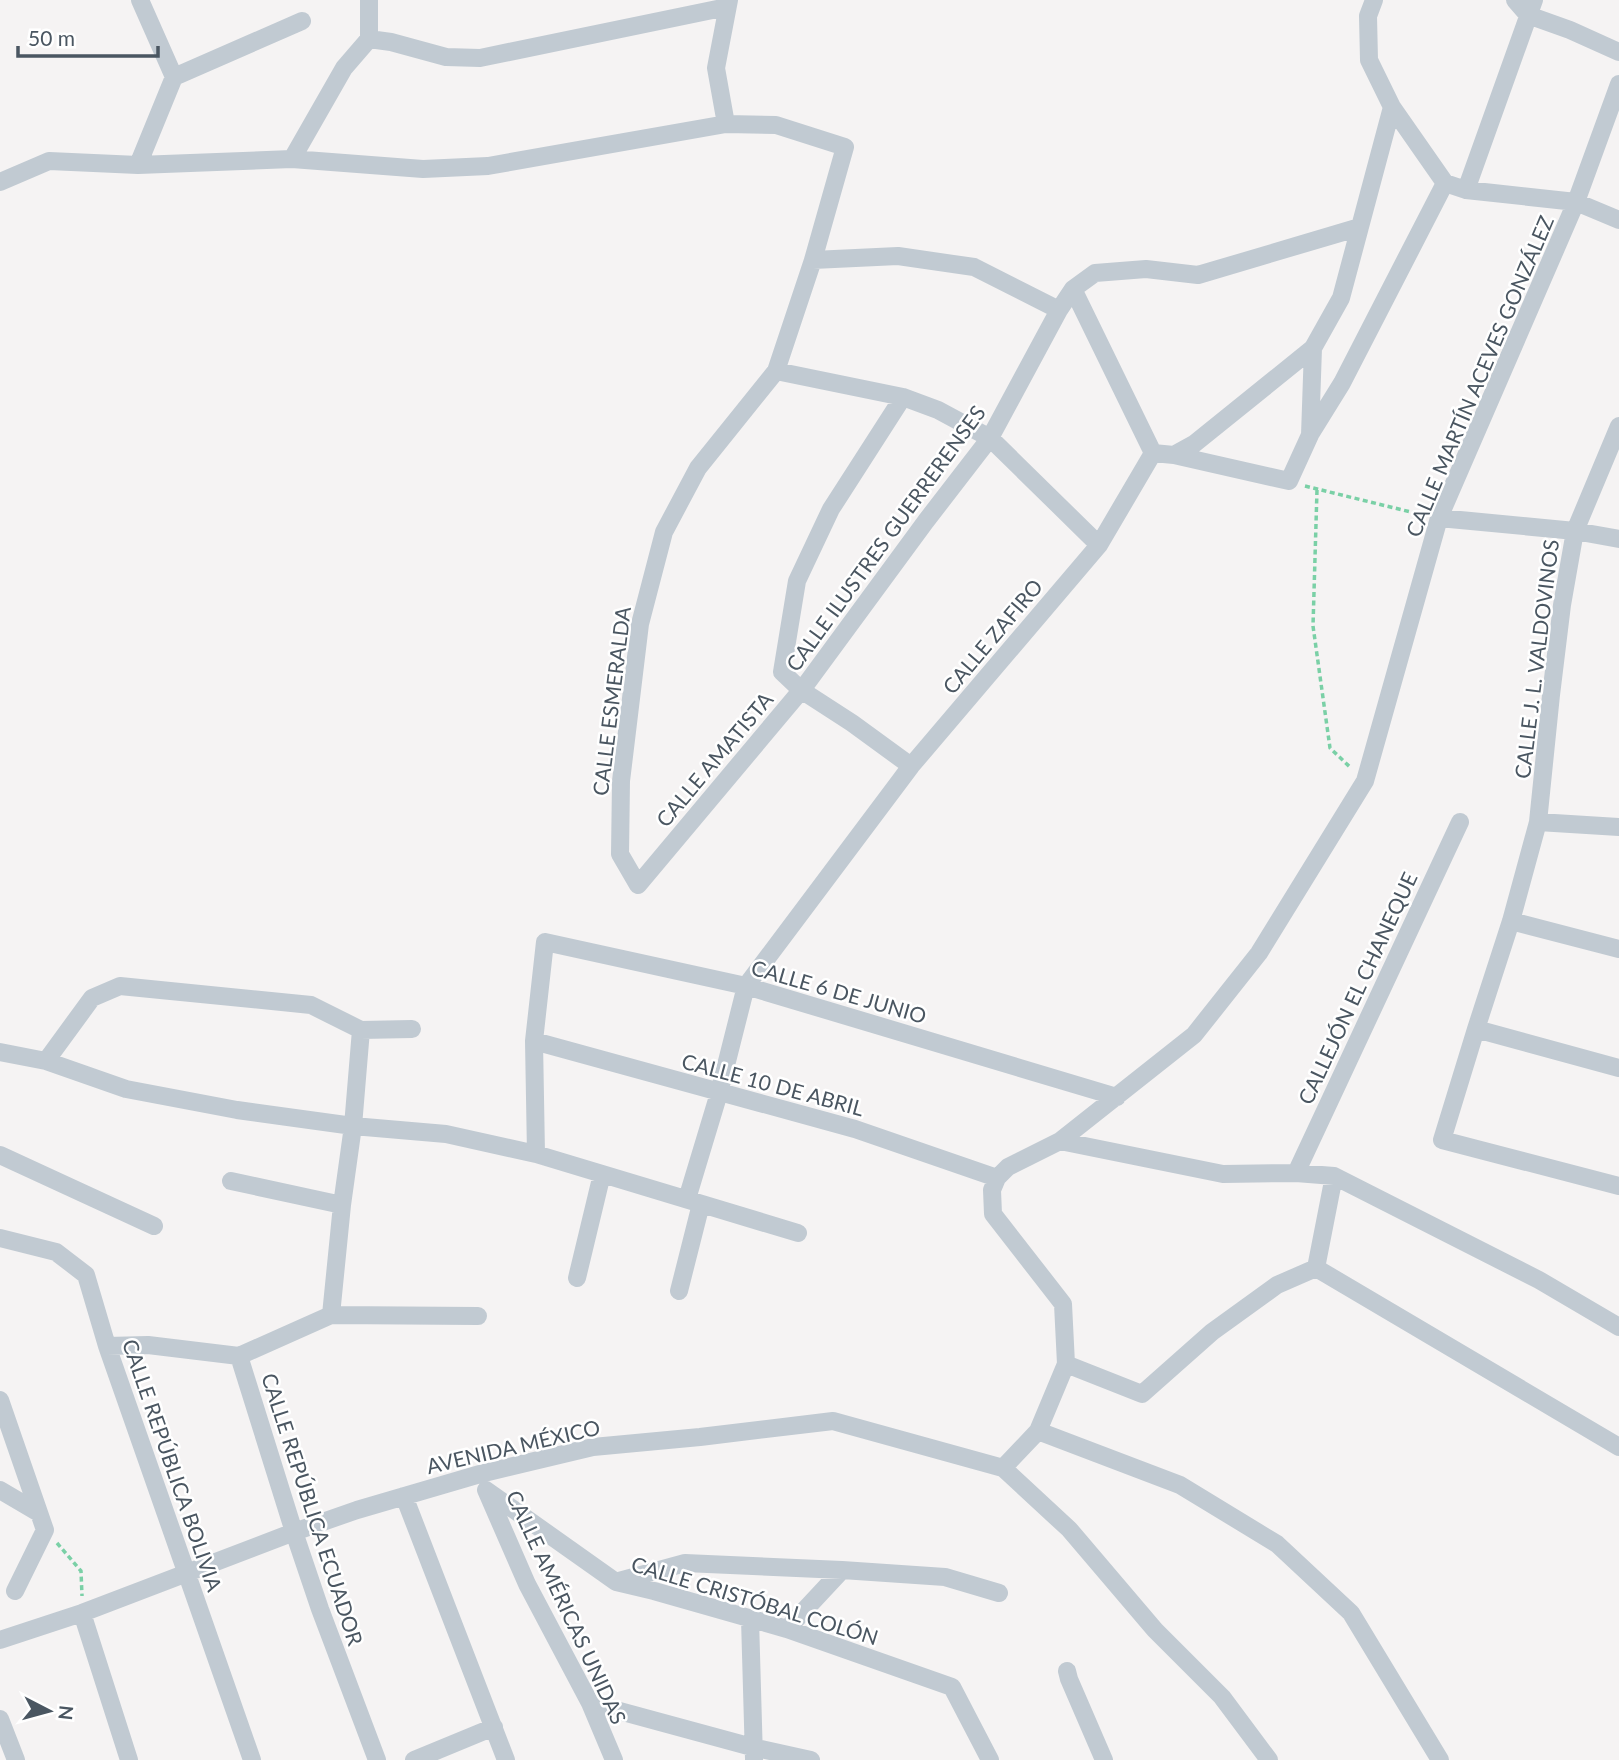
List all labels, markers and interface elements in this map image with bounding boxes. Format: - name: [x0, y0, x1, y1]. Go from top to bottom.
- scale bar: [18, 14, 158, 58]
- text: 50 m: [28, 25, 75, 50]
- street label: CALLE MARTÍN ACEVES GONZÁLEZ: [1400, 212, 1558, 540]
- street label: CALLE ILUSTRES GUERRERENSES: [780, 400, 990, 676]
- street label: CALLE J. L. VALDOVINOS: [1509, 538, 1563, 780]
- street label: CALLE ZAFIRO: [937, 574, 1047, 698]
- street label: CALLE ESMERALDA: [587, 604, 635, 797]
- street label: CALLE AMATISTA: [650, 686, 778, 831]
- street label: CALLEJÓN EL CHANEQUE: [1292, 868, 1422, 1108]
- street label: CALLE 6 DE JUNIO: [749, 954, 929, 1028]
- street label: CALLE 10 DE ABRIL: [679, 1048, 867, 1120]
- street label: CALLE REPÚBLICA BOLIVIA: [118, 1336, 228, 1595]
- street label: CALLE REPÚBLICA ECUADOR: [257, 1370, 369, 1649]
- street label: AVENIDA MÉXICO: [424, 1414, 602, 1478]
- street label: CALLE AMÉRICAS UNIDAS: [502, 1486, 632, 1728]
- street label: CALLE CRISTÓBAL COLÓN: [629, 1550, 881, 1650]
- north arrow: [14, 1676, 84, 1746]
- text: N: [54, 1704, 79, 1721]

